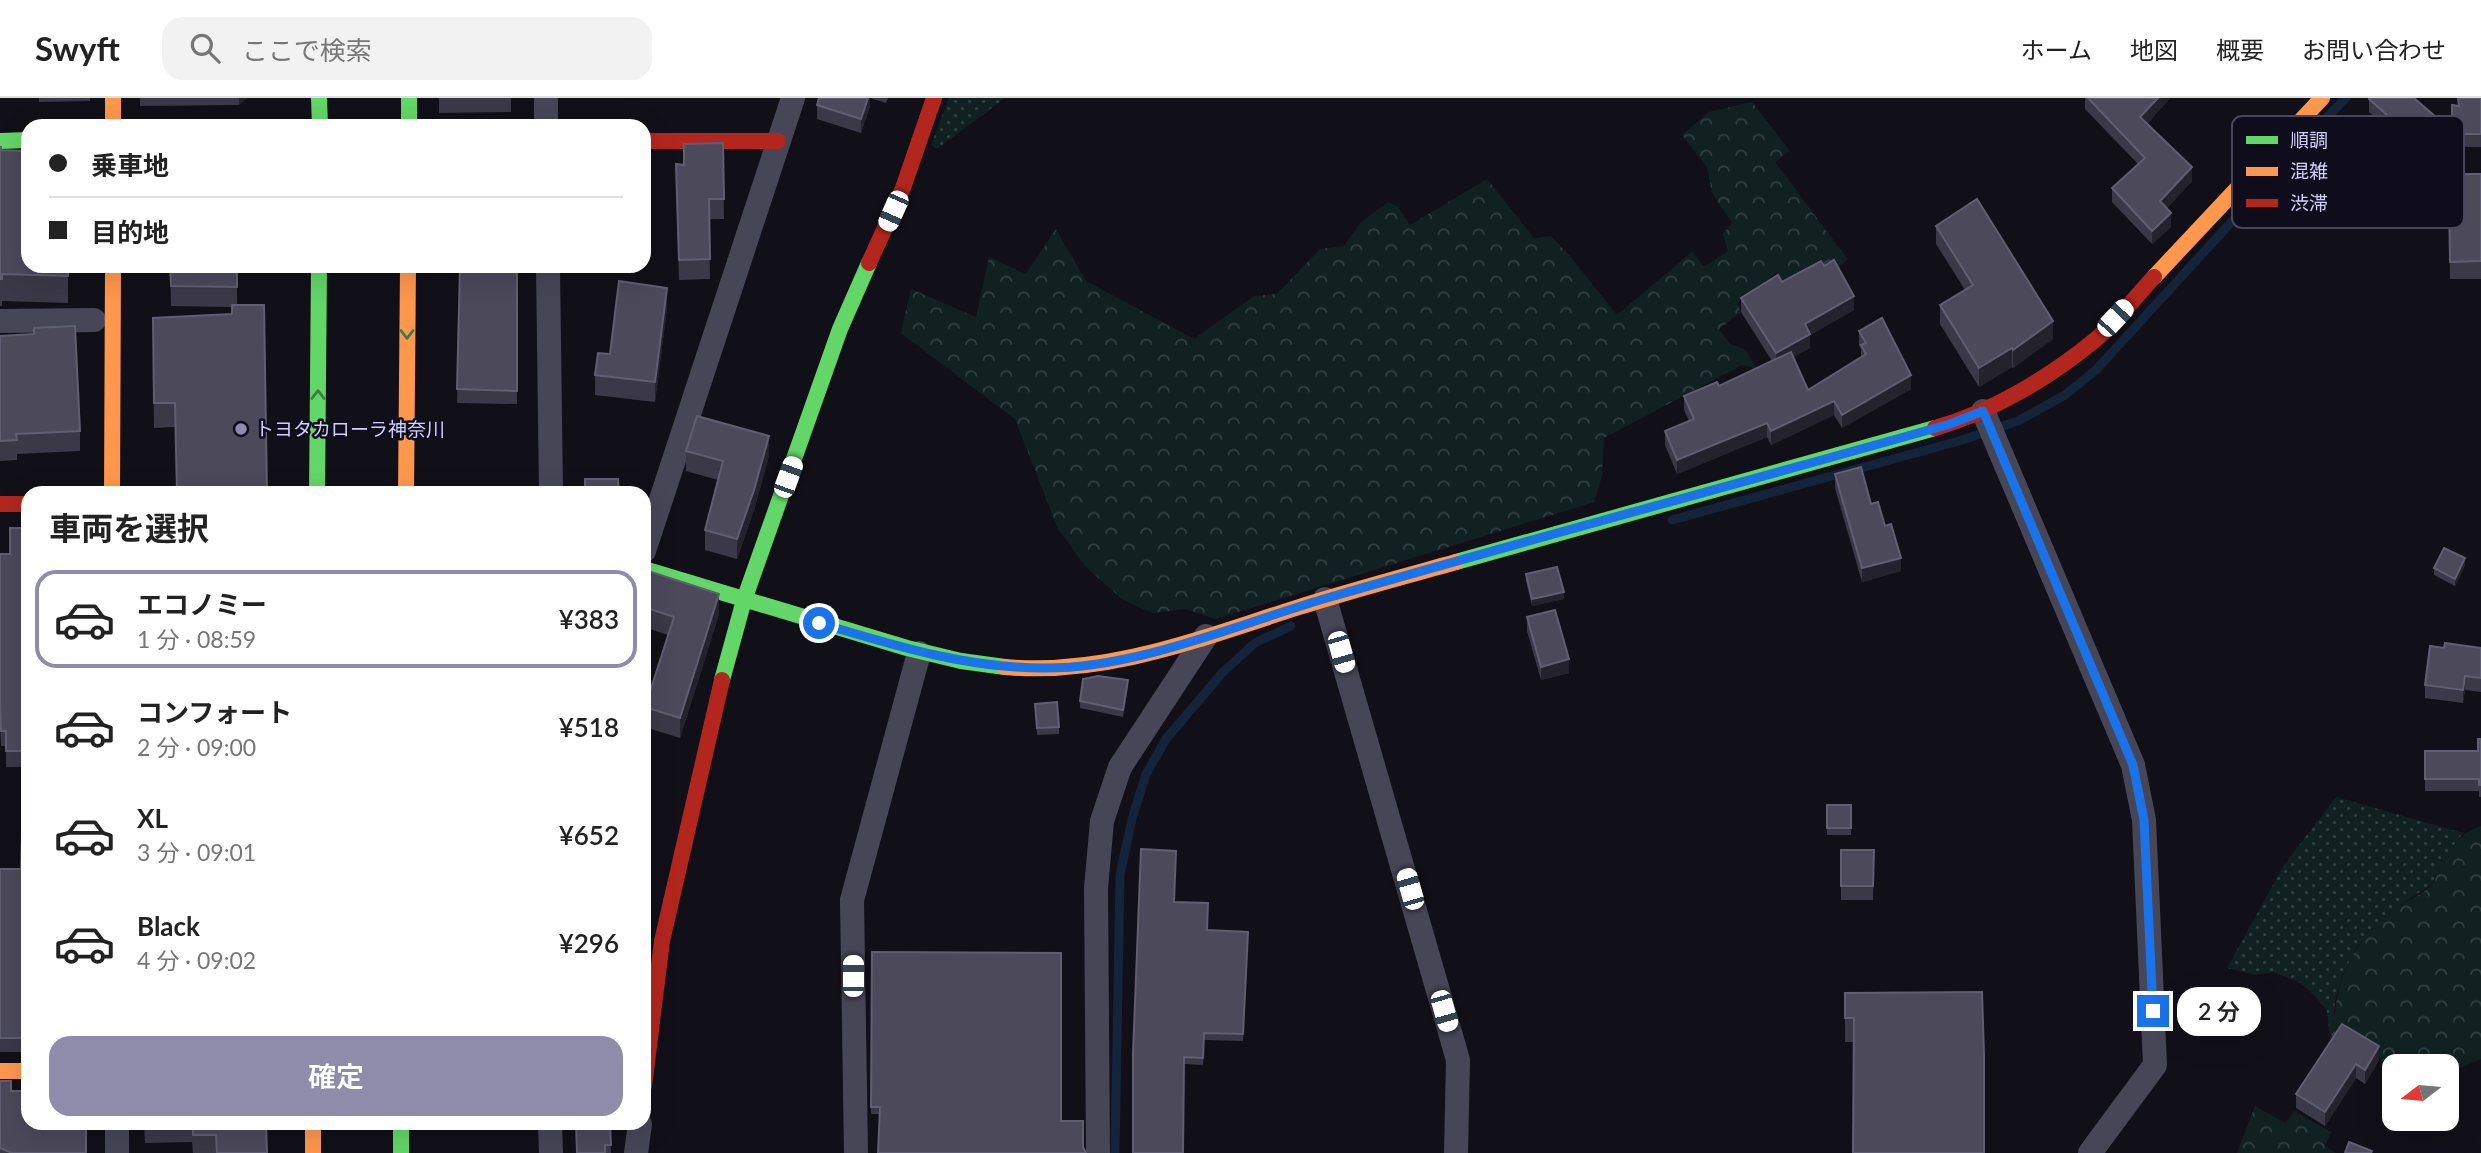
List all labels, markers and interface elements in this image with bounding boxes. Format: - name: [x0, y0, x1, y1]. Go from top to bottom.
- search box: [162, 17, 652, 80]
- text: Swyft: [35, 28, 120, 68]
- icon: search: [186, 29, 224, 67]
- text: ここで検索: [242, 34, 372, 66]
- text: ホーム: [2021, 35, 2092, 64]
- text: 地図: [2130, 35, 2178, 64]
- text: 概要: [2216, 35, 2264, 64]
- text: お問い合わせ: [2302, 35, 2446, 64]
- legend: [2232, 116, 2464, 228]
- text: 順調: [2290, 128, 2328, 151]
- text: 乗車地: [91, 149, 169, 181]
- text: 混雑: [2290, 159, 2328, 182]
- car: [875, 188, 912, 234]
- text: 渋滞: [2290, 191, 2328, 214]
- text: 目的地: [91, 216, 169, 248]
- car: [2093, 295, 2138, 341]
- one-way arrow: [400, 329, 415, 340]
- one-way arrow: [310, 389, 326, 399]
- place label: トヨタカローラ神奈川: [255, 417, 445, 440]
- marker: トヨタカローラ神奈川: [233, 421, 249, 437]
- car: [771, 454, 806, 500]
- text: 車両を選択: [49, 508, 209, 547]
- icon: car: [53, 588, 116, 651]
- text: エコノミー: [137, 588, 267, 620]
- text: ¥383: [559, 603, 619, 635]
- route start: [803, 607, 835, 639]
- text: 1 分 · 08:59: [137, 625, 256, 653]
- car: [1326, 629, 1357, 675]
- icon: car: [53, 696, 116, 759]
- text: コンフォート: [137, 696, 292, 728]
- text: ¥518: [559, 711, 619, 743]
- text: 2 分 · 09:00: [137, 733, 256, 761]
- text: XL: [137, 802, 168, 834]
- icon: car: [53, 804, 116, 867]
- text: ¥652: [559, 819, 619, 851]
- text: 3 分 · 09:01: [137, 838, 256, 866]
- car: [1395, 866, 1426, 912]
- text: Black: [137, 910, 200, 942]
- icon: car: [53, 912, 116, 975]
- text: ¥296: [559, 927, 619, 959]
- text: 4 分 · 09:02: [137, 946, 256, 974]
- car: [843, 955, 864, 997]
- callout: 2 分: [2178, 986, 2262, 1035]
- car: [1429, 988, 1460, 1034]
- route end: [2137, 995, 2169, 1027]
- text: 2 分: [2198, 997, 2240, 1025]
- button: 確定: [49, 1036, 623, 1116]
- north arrow: [2382, 1054, 2459, 1130]
- map controls: [2382, 1054, 2459, 1131]

